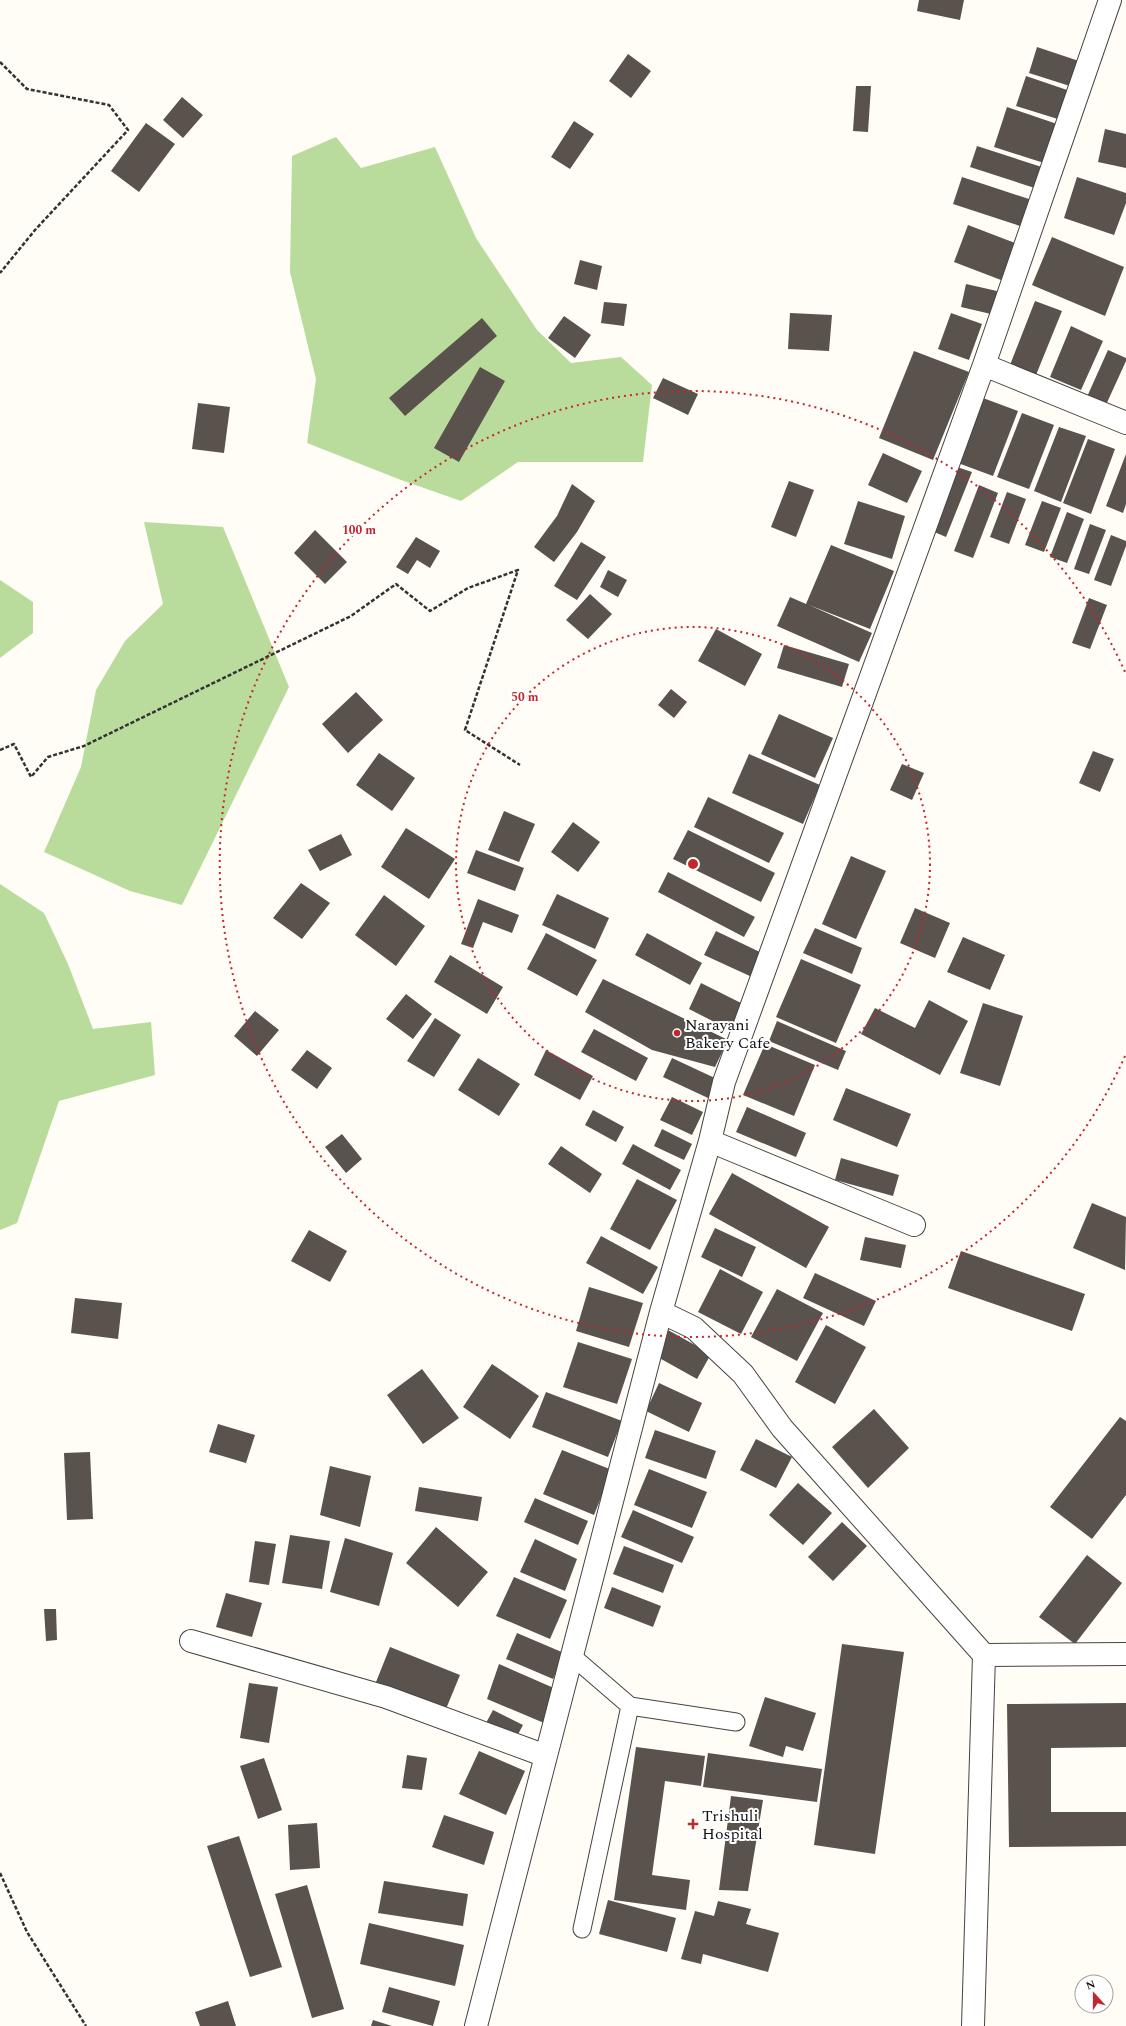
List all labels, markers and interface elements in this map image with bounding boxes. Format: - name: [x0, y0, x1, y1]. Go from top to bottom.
- text: 100 m: [342, 521, 376, 540]
- text: 50 m: [511, 688, 539, 707]
- centre of rings: [686, 857, 700, 871]
- place label: Narayani Bakery Cafe: [685, 1013, 770, 1055]
- marker: Narayani Bakery Cafe: [672, 1028, 682, 1038]
- place label: Trishuli Hospital: [702, 1804, 763, 1846]
- marker: Trishuli Hospital: [687, 1818, 699, 1830]
- north arrow: [1074, 1974, 1114, 2014]
- text: N: [1083, 1976, 1098, 1995]

